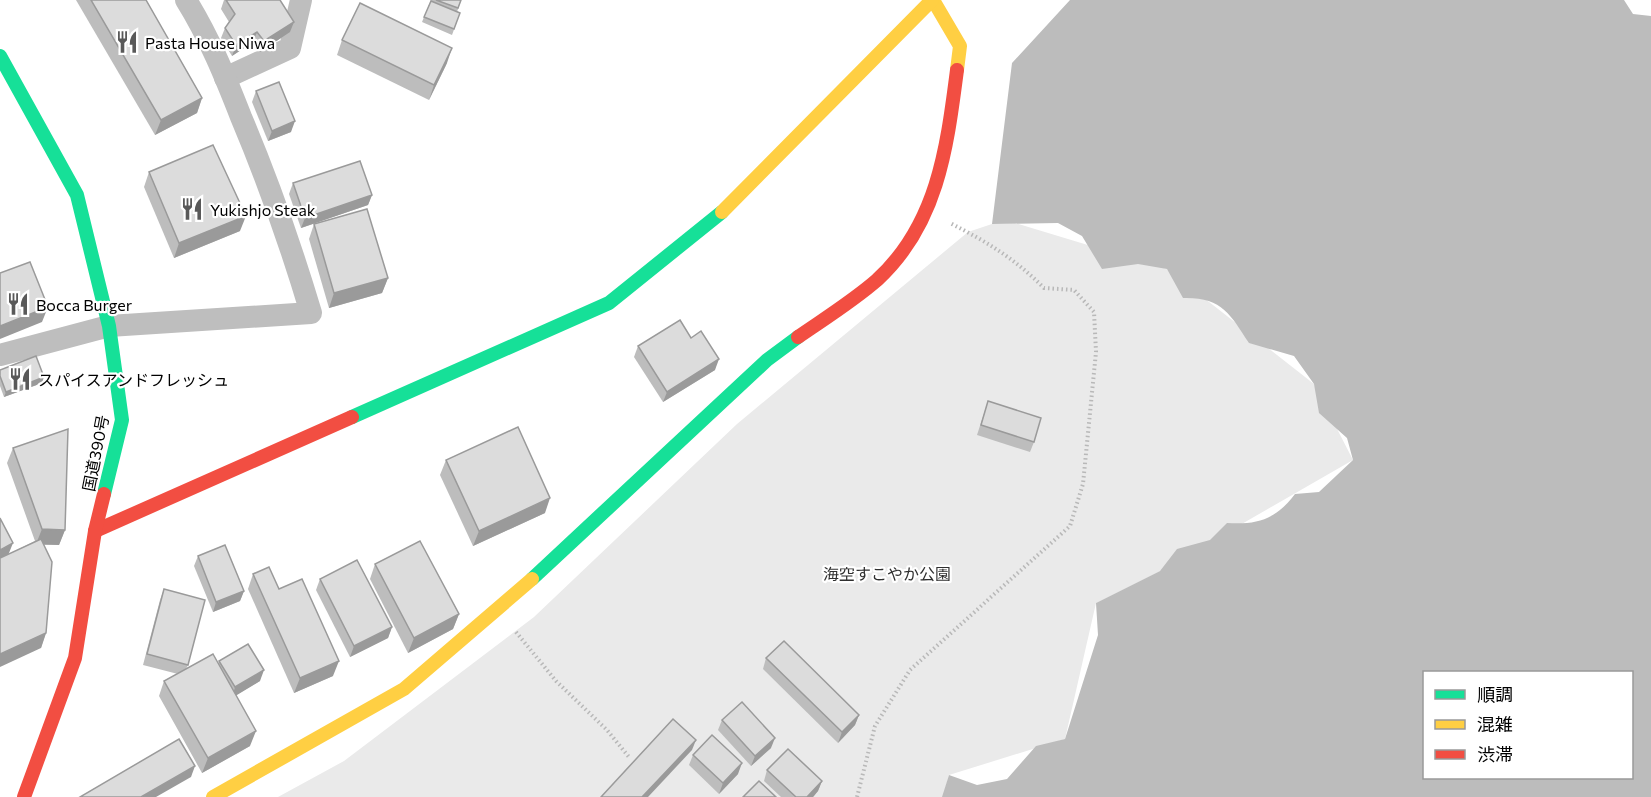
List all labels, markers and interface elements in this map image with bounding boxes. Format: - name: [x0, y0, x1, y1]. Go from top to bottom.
- restaurant icon: Pasta House Niwa: [114, 29, 140, 55]
- place label: Pasta House Niwa: [145, 33, 275, 52]
- restaurant icon: Yukishjo Steak: [179, 196, 205, 222]
- place label: Yukishjo Steak: [210, 200, 316, 219]
- restaurant icon: Bocca Burger: [5, 291, 31, 317]
- place label: Bocca Burger: [36, 295, 133, 314]
- restaurant icon: スパイスアンドフレッシュ: [7, 366, 33, 392]
- place label: スパイスアンドフレッシュ: [38, 370, 229, 389]
- street label: 国道390号: [78, 413, 112, 493]
- park label: 海空すこやか公園: [823, 564, 951, 583]
- legend: [1423, 671, 1633, 779]
- text: 順調: [1477, 683, 1513, 705]
- text: 混雑: [1477, 713, 1513, 735]
- text: 渋滞: [1477, 743, 1513, 765]

